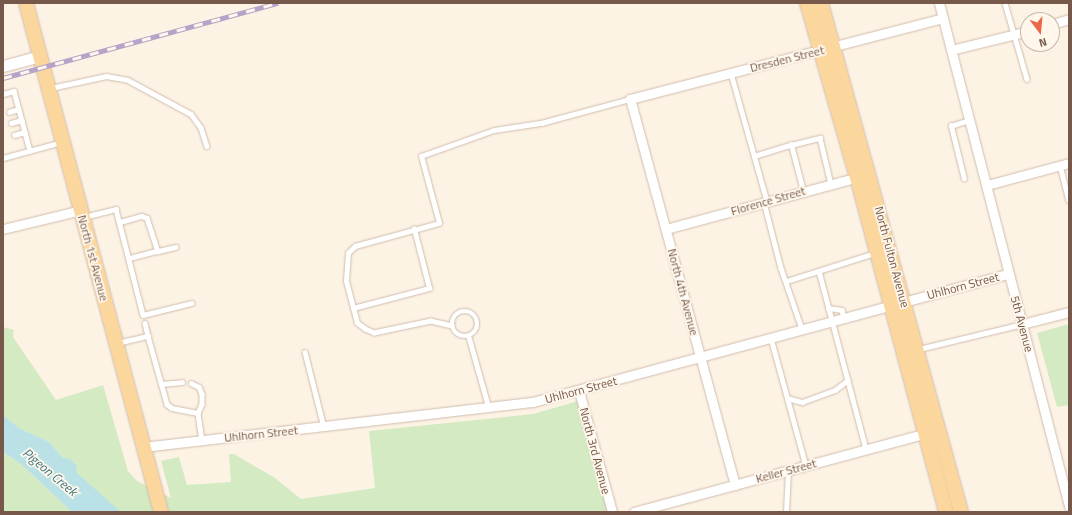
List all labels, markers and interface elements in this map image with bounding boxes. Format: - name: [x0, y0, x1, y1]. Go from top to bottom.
- north arrow: [1020, 12, 1060, 52]
- text: N: [1037, 34, 1049, 51]
- street label: Dresden Street: [748, 43, 826, 75]
- street label: Florence Street: [729, 184, 807, 218]
- street label: North Fulton Avenue: [872, 205, 912, 309]
- street label: North 1st Avenue: [75, 213, 111, 303]
- street label: North 4th Avenue: [664, 247, 702, 337]
- street label: Uhlhorn Street: [925, 269, 1001, 303]
- street label: 5th Avenue: [1008, 294, 1036, 354]
- street label: Uhlhorn Street: [543, 373, 619, 407]
- street label: North 3rd Avenue: [577, 406, 613, 496]
- street label: Uhlhorn Street: [224, 423, 298, 445]
- water label: Pigeon Creek: [20, 445, 80, 499]
- street label: Keller Street: [754, 456, 818, 486]

